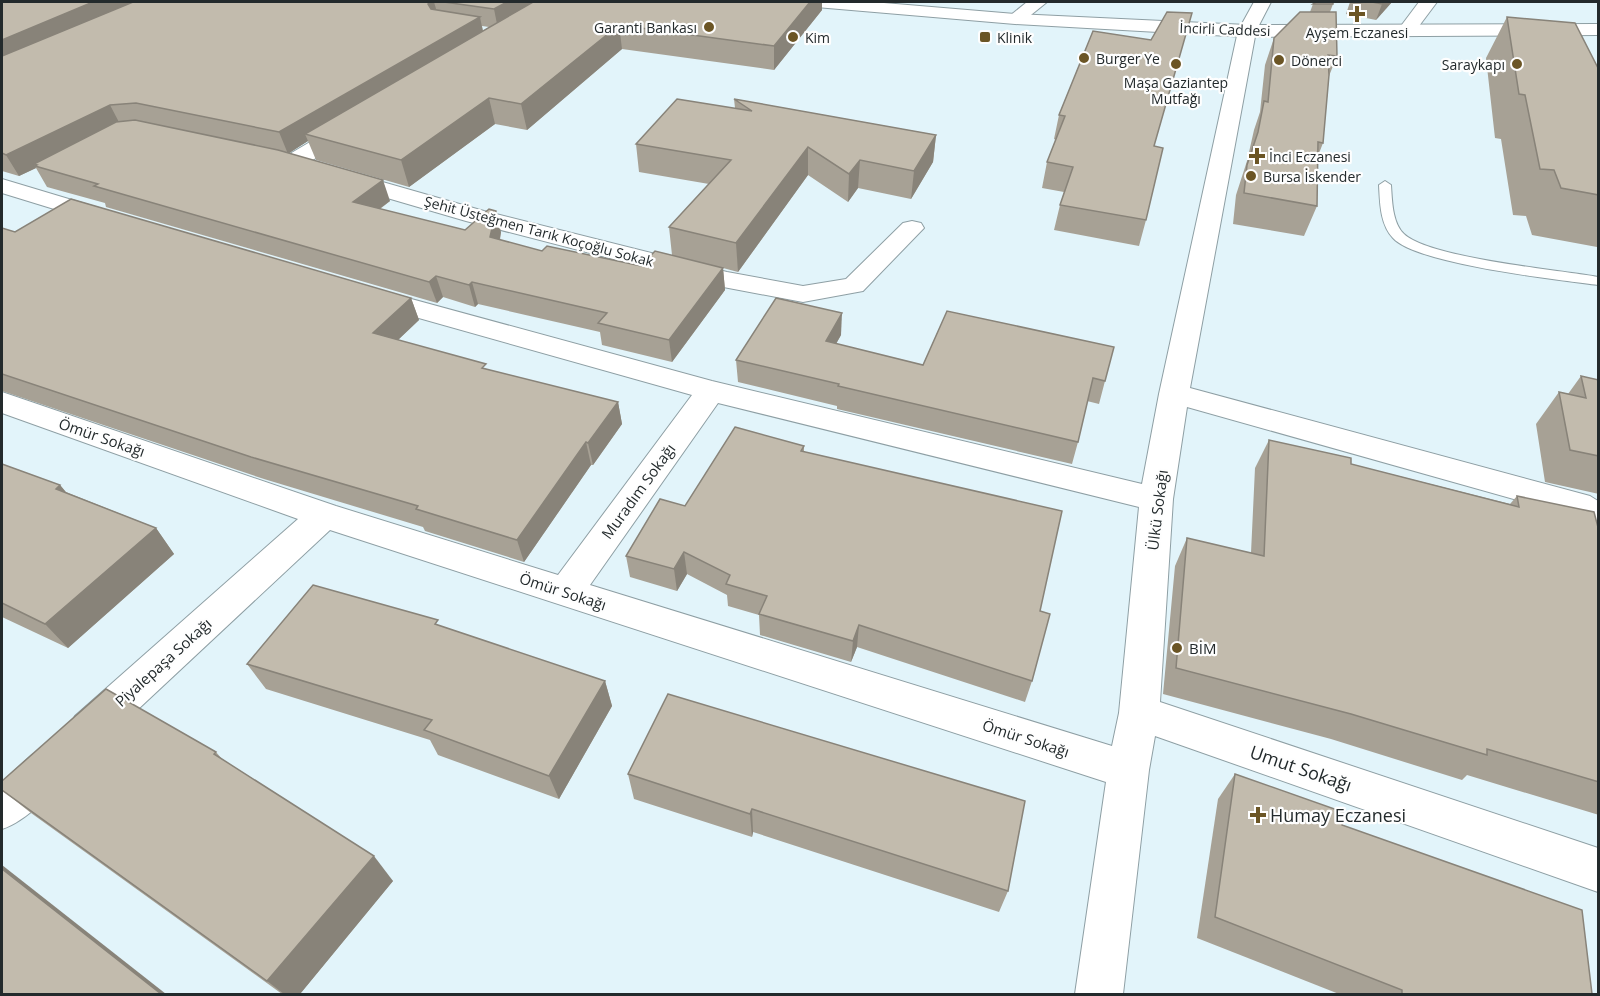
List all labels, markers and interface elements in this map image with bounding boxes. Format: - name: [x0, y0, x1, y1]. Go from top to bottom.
- marker: Ayşem Eczanesi: [1350, 7, 1364, 21]
- place label: Garanti Bankası: [594, 18, 697, 37]
- street label: İncirli Caddesi: [1179, 18, 1271, 40]
- marker: Garanti Bankası: [702, 20, 716, 34]
- place label: Ayşem Eczanesi: [1306, 23, 1408, 42]
- place label: Kim: [805, 28, 830, 47]
- place label: Klinik: [997, 28, 1033, 47]
- marker: Kim: [786, 30, 800, 44]
- marker: Klinik: [978, 30, 992, 44]
- place label: Burger Ye: [1096, 49, 1160, 68]
- marker: Burger Ye: [1077, 51, 1091, 65]
- place label: Dönerci: [1291, 51, 1342, 70]
- marker: Dönerci: [1272, 53, 1286, 67]
- place label: Saraykapı: [1442, 55, 1505, 74]
- marker: Maşa Gaziantep Mutfağı: [1169, 57, 1183, 71]
- marker: Saraykapı: [1510, 57, 1524, 71]
- place label: Maşa Gaziantep Mutfağı: [1124, 73, 1228, 108]
- place label: İnci Eczanesi: [1269, 147, 1351, 166]
- marker: İnci Eczanesi: [1250, 149, 1264, 163]
- place label: Bursa İskender: [1263, 167, 1361, 186]
- marker: Bursa İskender: [1244, 169, 1258, 183]
- street label: Şehit Üsteğmen Tarık Koçoğlu Sokak: [422, 191, 656, 271]
- street label: Ömür Sokağı: [56, 413, 148, 461]
- street label: Muradım Sokağı: [597, 439, 679, 543]
- street label: Ülkü Sokağı: [1142, 469, 1172, 551]
- street label: Ömür Sokağı: [517, 568, 609, 614]
- street label: Piyalepaşa Sokağı: [111, 613, 215, 711]
- place label: BİM: [1189, 638, 1216, 658]
- marker: BİM: [1170, 641, 1184, 655]
- street label: Ömür Sokağı: [980, 715, 1072, 761]
- street label: Umut Sokağı: [1247, 739, 1355, 797]
- place label: Humay Eczanesi: [1270, 803, 1406, 827]
- marker: Humay Eczanesi: [1251, 808, 1265, 822]

